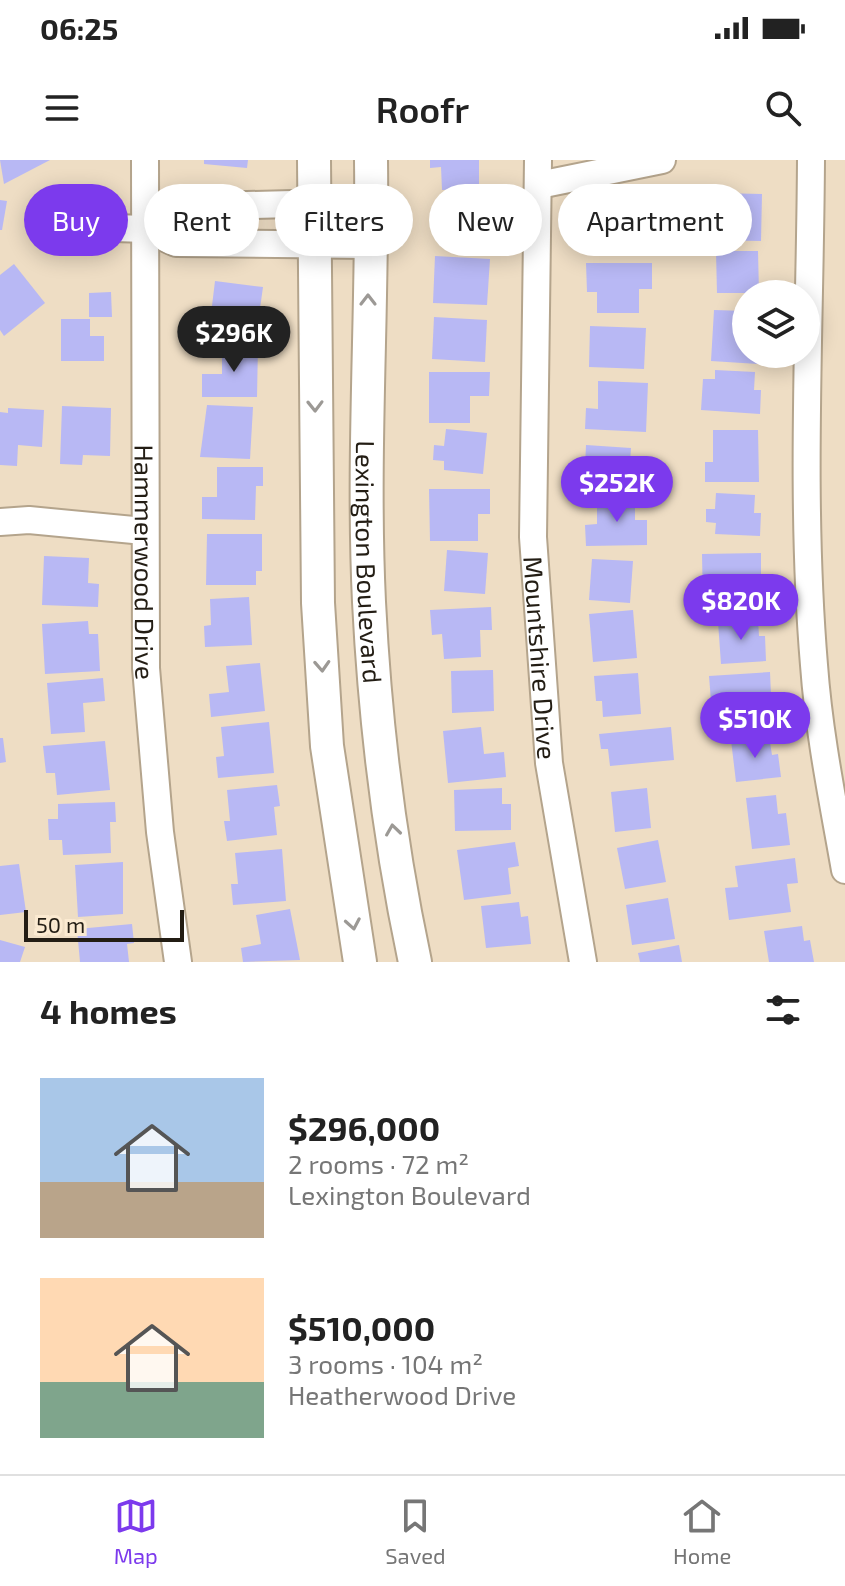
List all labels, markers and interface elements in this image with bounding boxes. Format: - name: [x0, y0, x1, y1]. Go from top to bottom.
- text: 06:25: [40, 10, 118, 46]
- icon: menu: [40, 86, 84, 130]
- icon: search: [761, 86, 805, 130]
- text: Roofr: [376, 87, 469, 130]
- chip: Buy: [24, 184, 128, 256]
- chip: Rent: [144, 184, 259, 256]
- chip: Filters: [275, 184, 413, 256]
- chip: New: [429, 184, 542, 256]
- chip: Apartment: [558, 184, 752, 256]
- map controls: [732, 280, 820, 368]
- button: layers: [732, 280, 820, 368]
- one-way arrow: [359, 293, 377, 306]
- pin: $296K: [178, 306, 290, 374]
- text: $296K: [195, 316, 273, 347]
- one-way arrow: [306, 400, 324, 413]
- street label: Lexington Boulevard: [351, 440, 390, 685]
- street label: Hammerwood Drive: [130, 444, 162, 681]
- pin: $252K: [561, 456, 673, 524]
- text: $252K: [579, 466, 655, 497]
- street label: Mountshire Drive: [519, 555, 564, 760]
- pin: $820K: [685, 574, 797, 642]
- text: $820K: [701, 584, 781, 615]
- one-way arrow: [313, 660, 330, 673]
- pin: $510K: [699, 692, 811, 760]
- text: $510K: [718, 702, 792, 733]
- one-way arrow: [385, 823, 402, 837]
- scale bar: [24, 906, 184, 942]
- text: 50 m: [36, 911, 85, 937]
- one-way arrow: [343, 917, 360, 930]
- icon: filters: [761, 988, 805, 1032]
- text: 4 homes: [40, 990, 177, 1031]
- text: $296,000: [288, 1107, 440, 1148]
- icon: home: [104, 1110, 200, 1206]
- text: 2 rooms · 72 m²: [288, 1148, 469, 1179]
- text: Lexington Boulevard: [288, 1179, 531, 1210]
- text: $510,000: [288, 1307, 435, 1348]
- icon: home: [104, 1310, 200, 1406]
- text: 3 rooms · 104 m²: [288, 1348, 483, 1379]
- text: Heatherwood Drive: [288, 1379, 516, 1410]
- tab: Map: [114, 1494, 158, 1568]
- tab: Saved: [385, 1494, 446, 1568]
- tab: Home: [673, 1494, 731, 1568]

